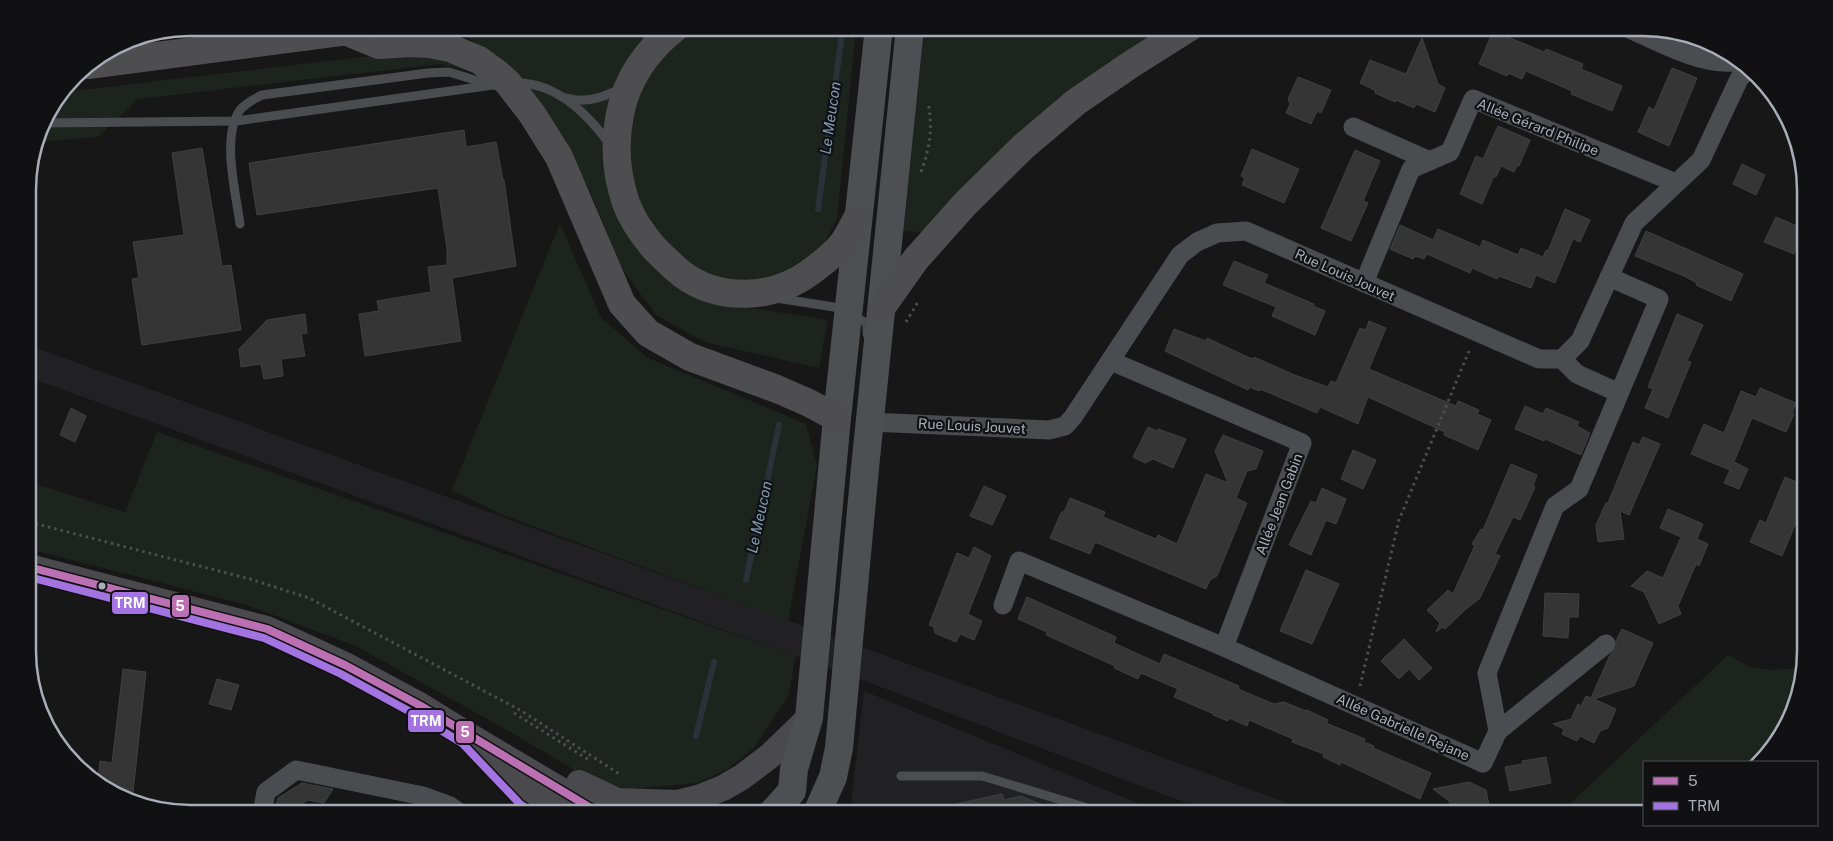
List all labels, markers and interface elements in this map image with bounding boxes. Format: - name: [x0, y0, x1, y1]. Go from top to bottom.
- water label: Le Meucon: [816, 81, 844, 155]
- street label: Allée Gérard Philipe: [1475, 95, 1601, 159]
- street label: Rue Louis Jouvet: [1292, 246, 1398, 304]
- street label: Rue Louis Jouvet: [918, 415, 1026, 437]
- street label: Allée Jean Gabin: [1252, 451, 1306, 557]
- water label: Le Meucon: [743, 479, 775, 555]
- unlabelled marker: [97, 581, 107, 591]
- line badge: TRM: [111, 591, 149, 615]
- line badge: 5: [171, 594, 190, 618]
- text: TRM: [114, 595, 146, 611]
- text: 5: [175, 598, 185, 614]
- street label: Allée Gabrielle Rejane: [1334, 690, 1472, 764]
- line badge: TRM: [407, 709, 445, 733]
- text: TRM: [410, 713, 442, 729]
- line badge: 5: [455, 720, 475, 744]
- text: 5: [460, 724, 470, 740]
- legend: [1643, 761, 1818, 826]
- text: 5: [1688, 772, 1698, 789]
- text: TRM: [1688, 797, 1720, 814]

